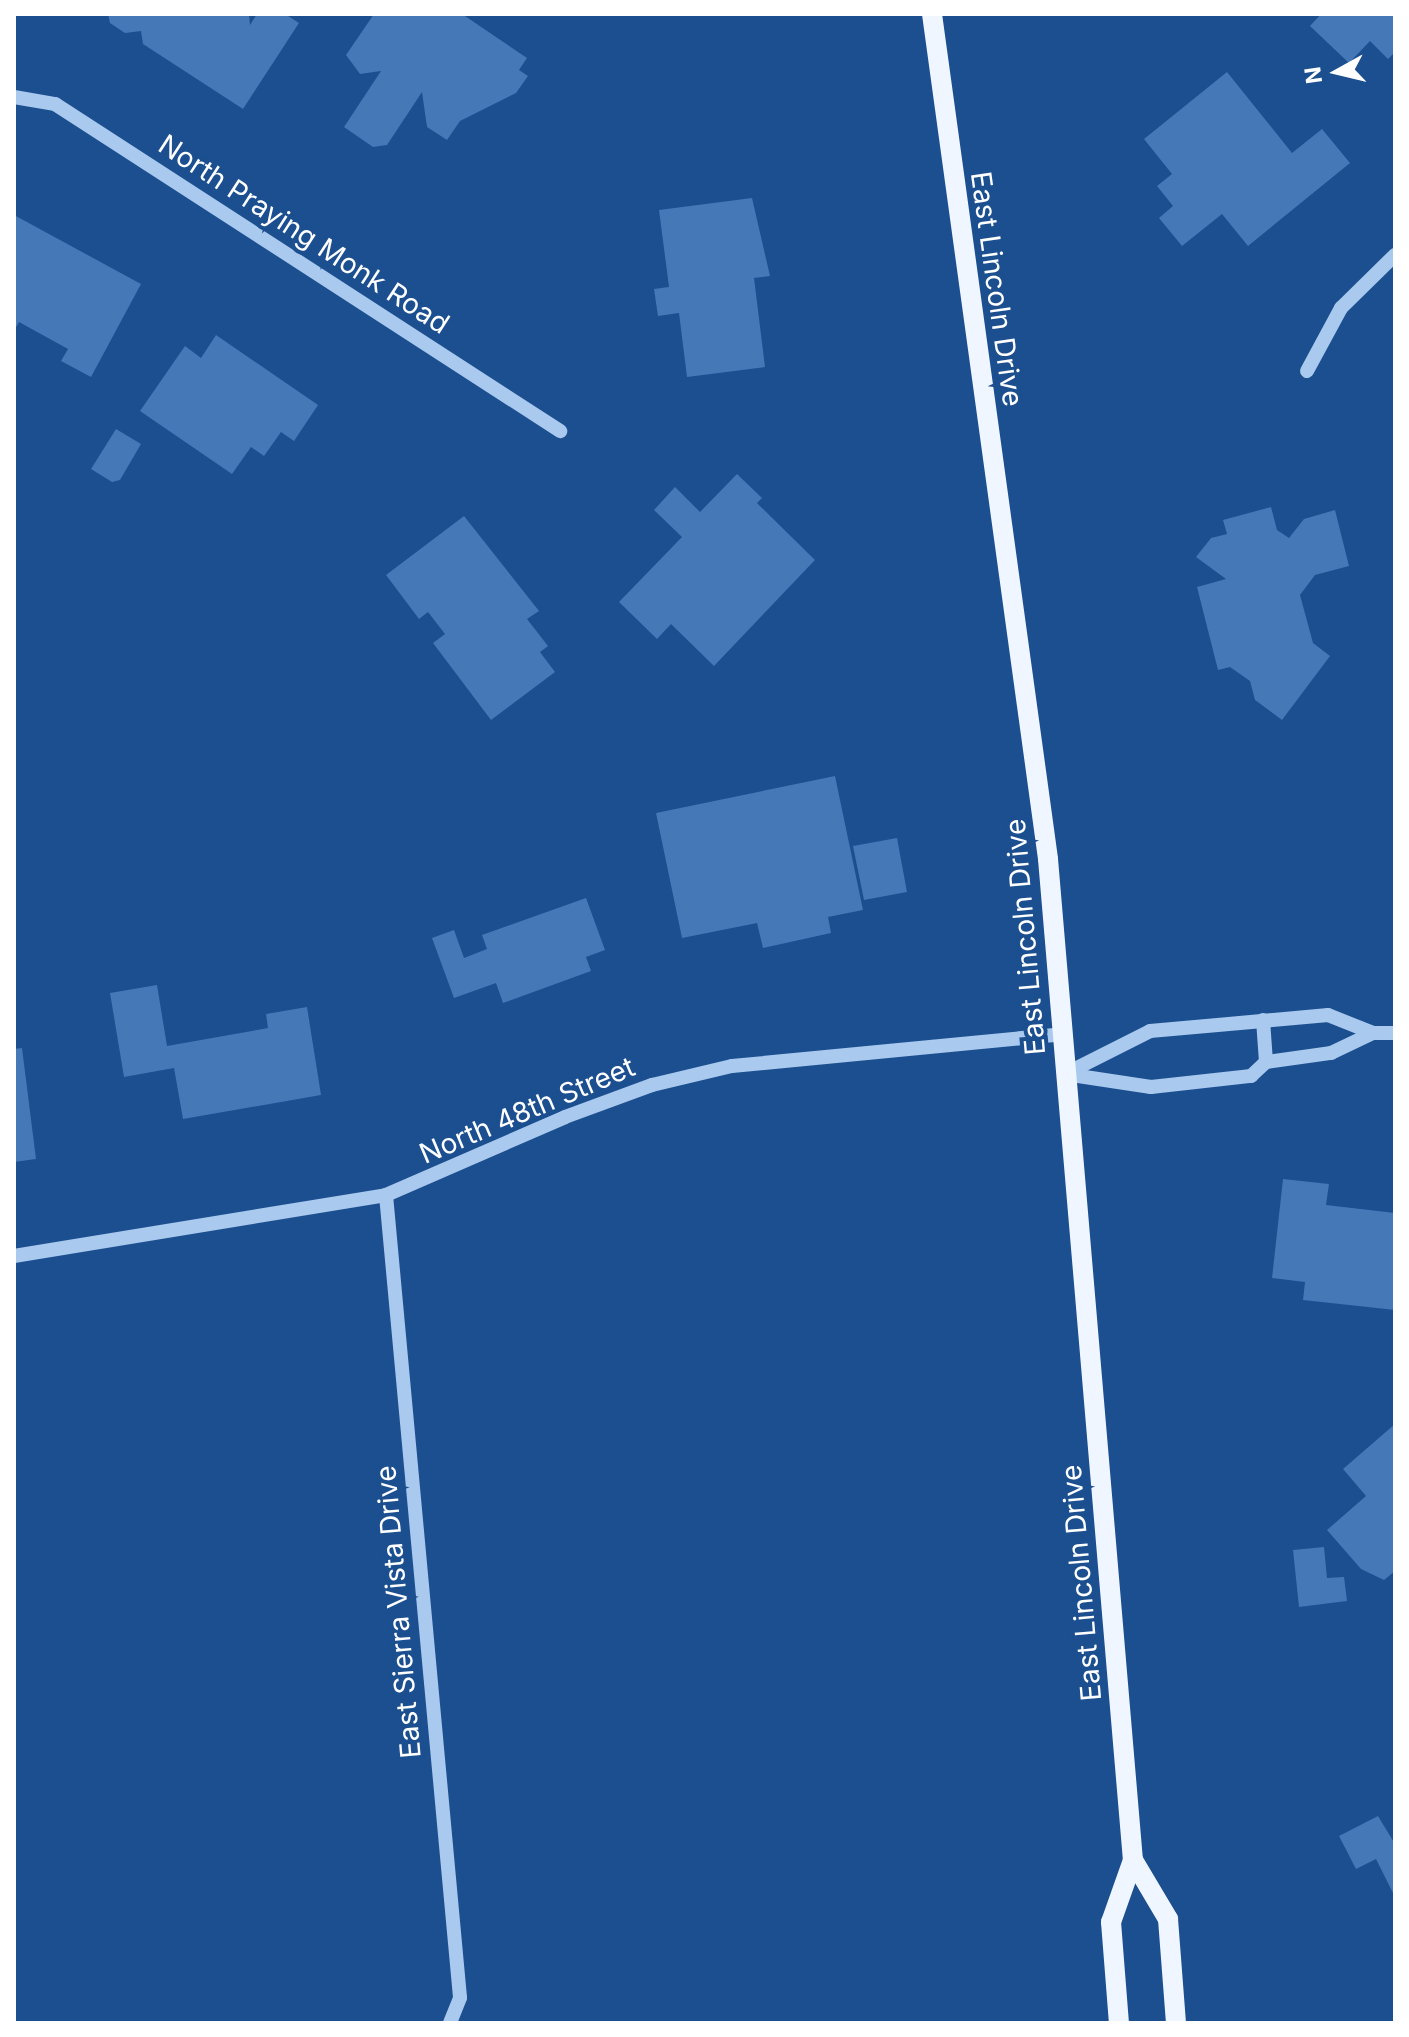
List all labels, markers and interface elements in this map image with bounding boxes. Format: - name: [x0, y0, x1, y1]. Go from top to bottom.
- north arrow: [1297, 32, 1377, 112]
- text: N: [1299, 65, 1327, 85]
- street label: North Praying Monk Road: [152, 127, 456, 341]
- street label: East Lincoln Drive: [964, 169, 1030, 409]
- street label: East Lincoln Drive: [998, 817, 1052, 1057]
- street label: North 48th Street: [414, 1050, 640, 1170]
- street label: East Lincoln Drive: [1054, 1463, 1108, 1703]
- street label: East Sierra Vista Drive: [368, 1464, 428, 1760]

